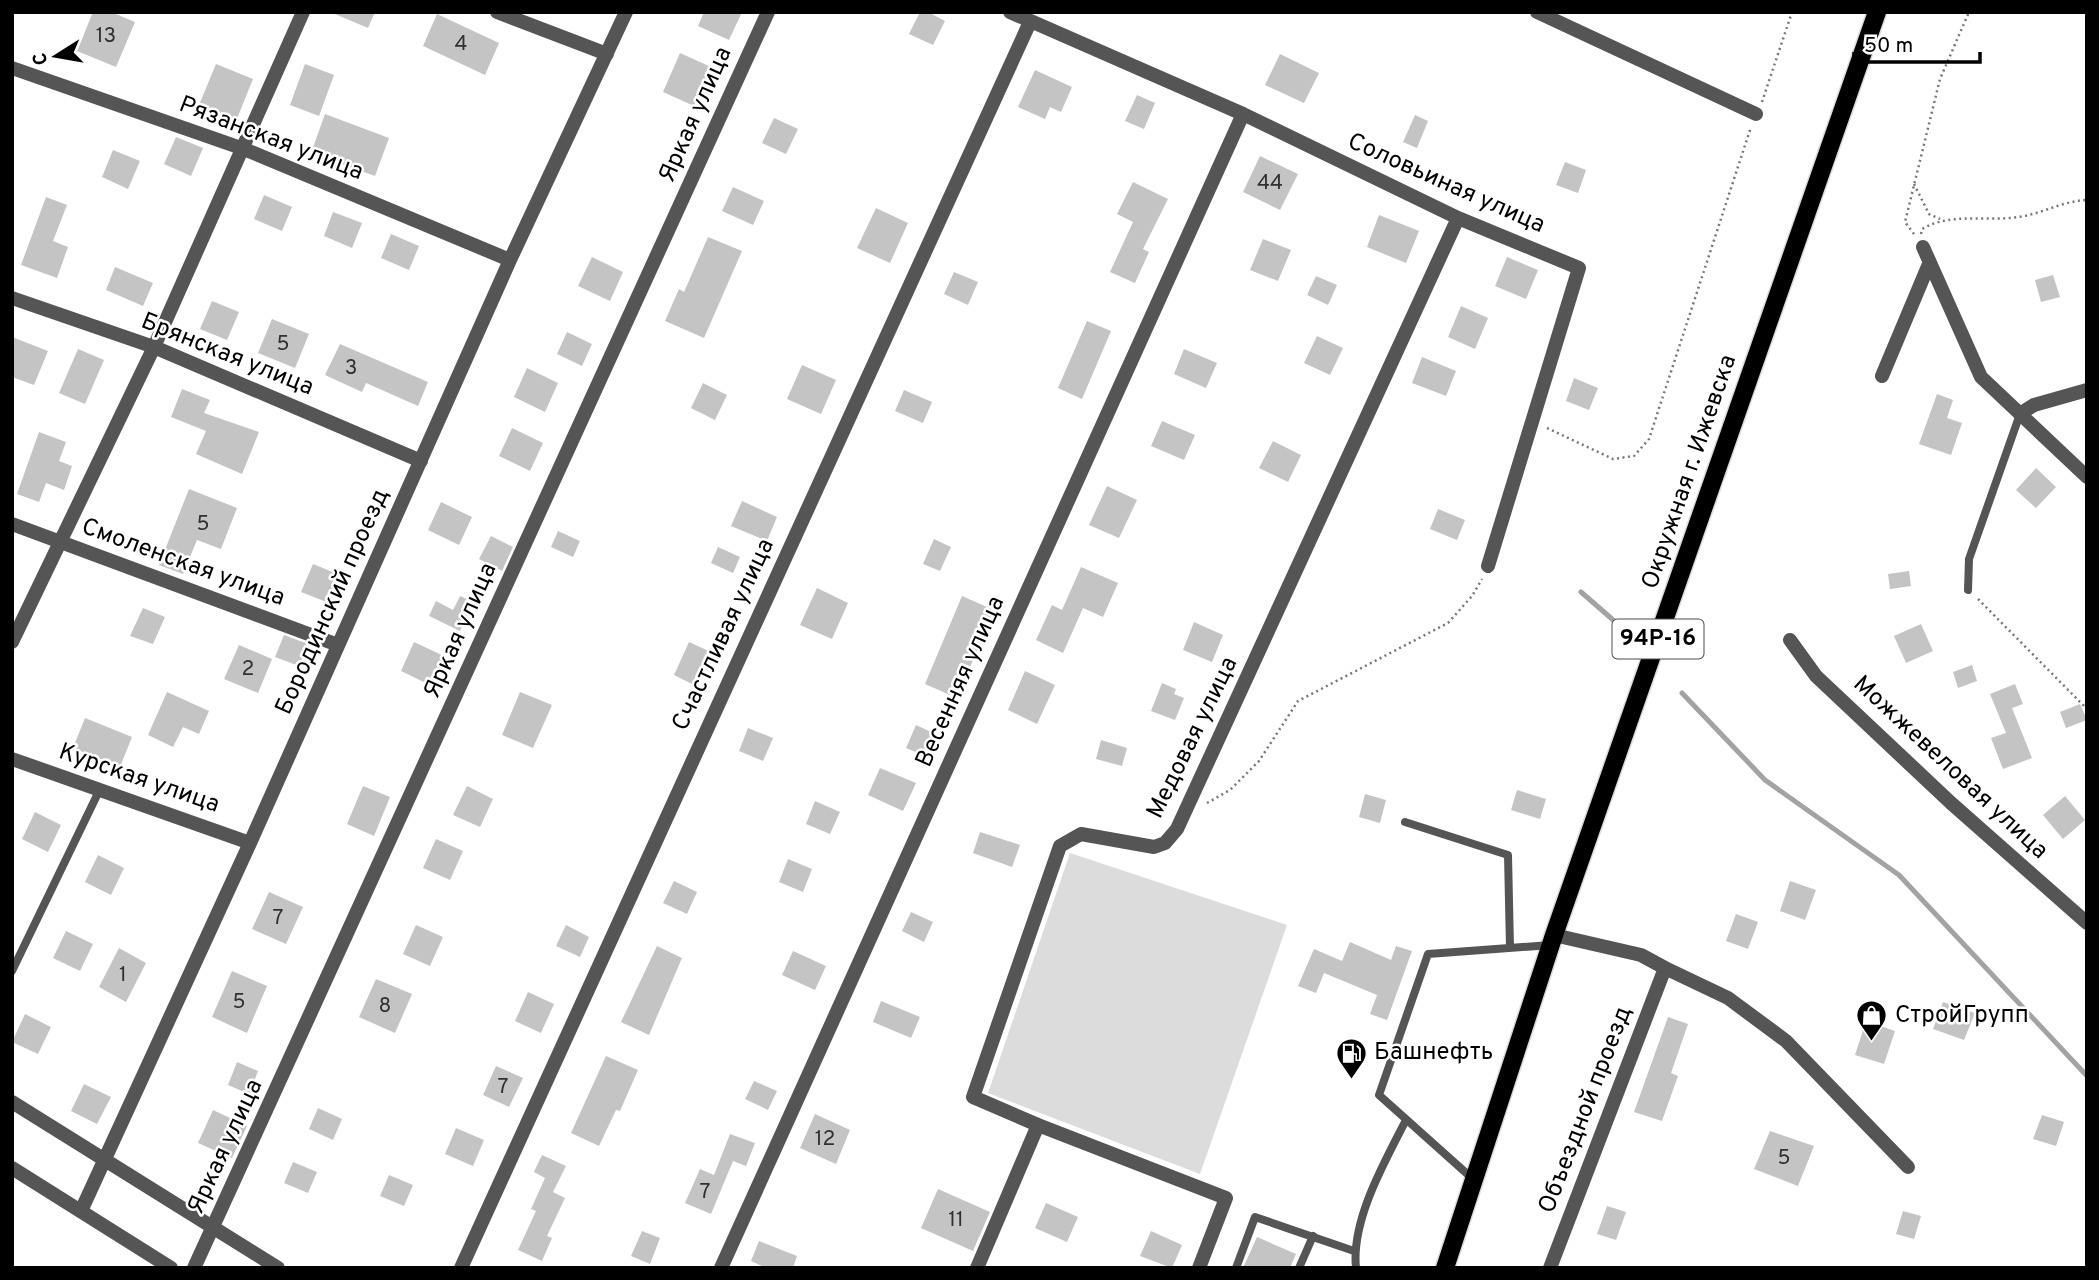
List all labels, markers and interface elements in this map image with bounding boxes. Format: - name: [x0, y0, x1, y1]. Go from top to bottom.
- north arrow: [21, 21, 91, 91]
- scale bar: [1854, 21, 1980, 65]
- house number: 13: [96, 23, 116, 50]
- house number: 4: [454, 31, 468, 58]
- text: 50 m: [1864, 33, 1913, 60]
- street label: Яркая улица: [653, 42, 739, 188]
- text: С: [28, 51, 54, 67]
- street label: Рязанская улица: [175, 90, 367, 188]
- street label: Соловьиная улица: [1343, 127, 1549, 241]
- house number: 44: [1257, 170, 1283, 197]
- street label: Брянская улица: [136, 307, 318, 403]
- house number: 5: [276, 331, 290, 358]
- street label: Окружная г. Ижевска: [1636, 351, 1744, 593]
- house number: 3: [345, 355, 357, 382]
- street label: Бородинский проезд: [270, 484, 396, 720]
- house number: 5: [196, 511, 210, 538]
- street label: Смоленская улица: [77, 512, 289, 614]
- street label: Счастливая улица: [666, 534, 782, 736]
- street label: Яркая улица: [418, 558, 504, 704]
- street label: Весенняя улица: [910, 592, 1012, 772]
- road number: 94Р-16: [1612, 620, 1704, 659]
- street label: Медовая улица: [1141, 652, 1245, 824]
- house number: 2: [242, 656, 254, 683]
- street label: Можжевеловая улица: [1846, 670, 2054, 866]
- street label: Курская улица: [55, 737, 223, 821]
- house number: 7: [273, 905, 284, 932]
- house number: 1: [119, 962, 127, 989]
- house number: 5: [232, 989, 246, 1016]
- house number: 8: [379, 993, 391, 1020]
- shop icon: СтройГрупп: [1855, 999, 1889, 1043]
- place label: СтройГрупп: [1895, 1001, 2029, 1031]
- street label: Объездной проезд: [1533, 1002, 1639, 1218]
- fuel station icon: Башнефть: [1334, 1036, 1368, 1080]
- place label: Башнефть: [1374, 1038, 1493, 1068]
- house number: 7: [498, 1074, 509, 1101]
- street label: Яркая улица: [182, 1075, 270, 1219]
- house number: 12: [815, 1126, 835, 1153]
- house number: 5: [1777, 1145, 1791, 1172]
- house number: 7: [700, 1179, 711, 1206]
- house number: 11: [948, 1207, 964, 1234]

